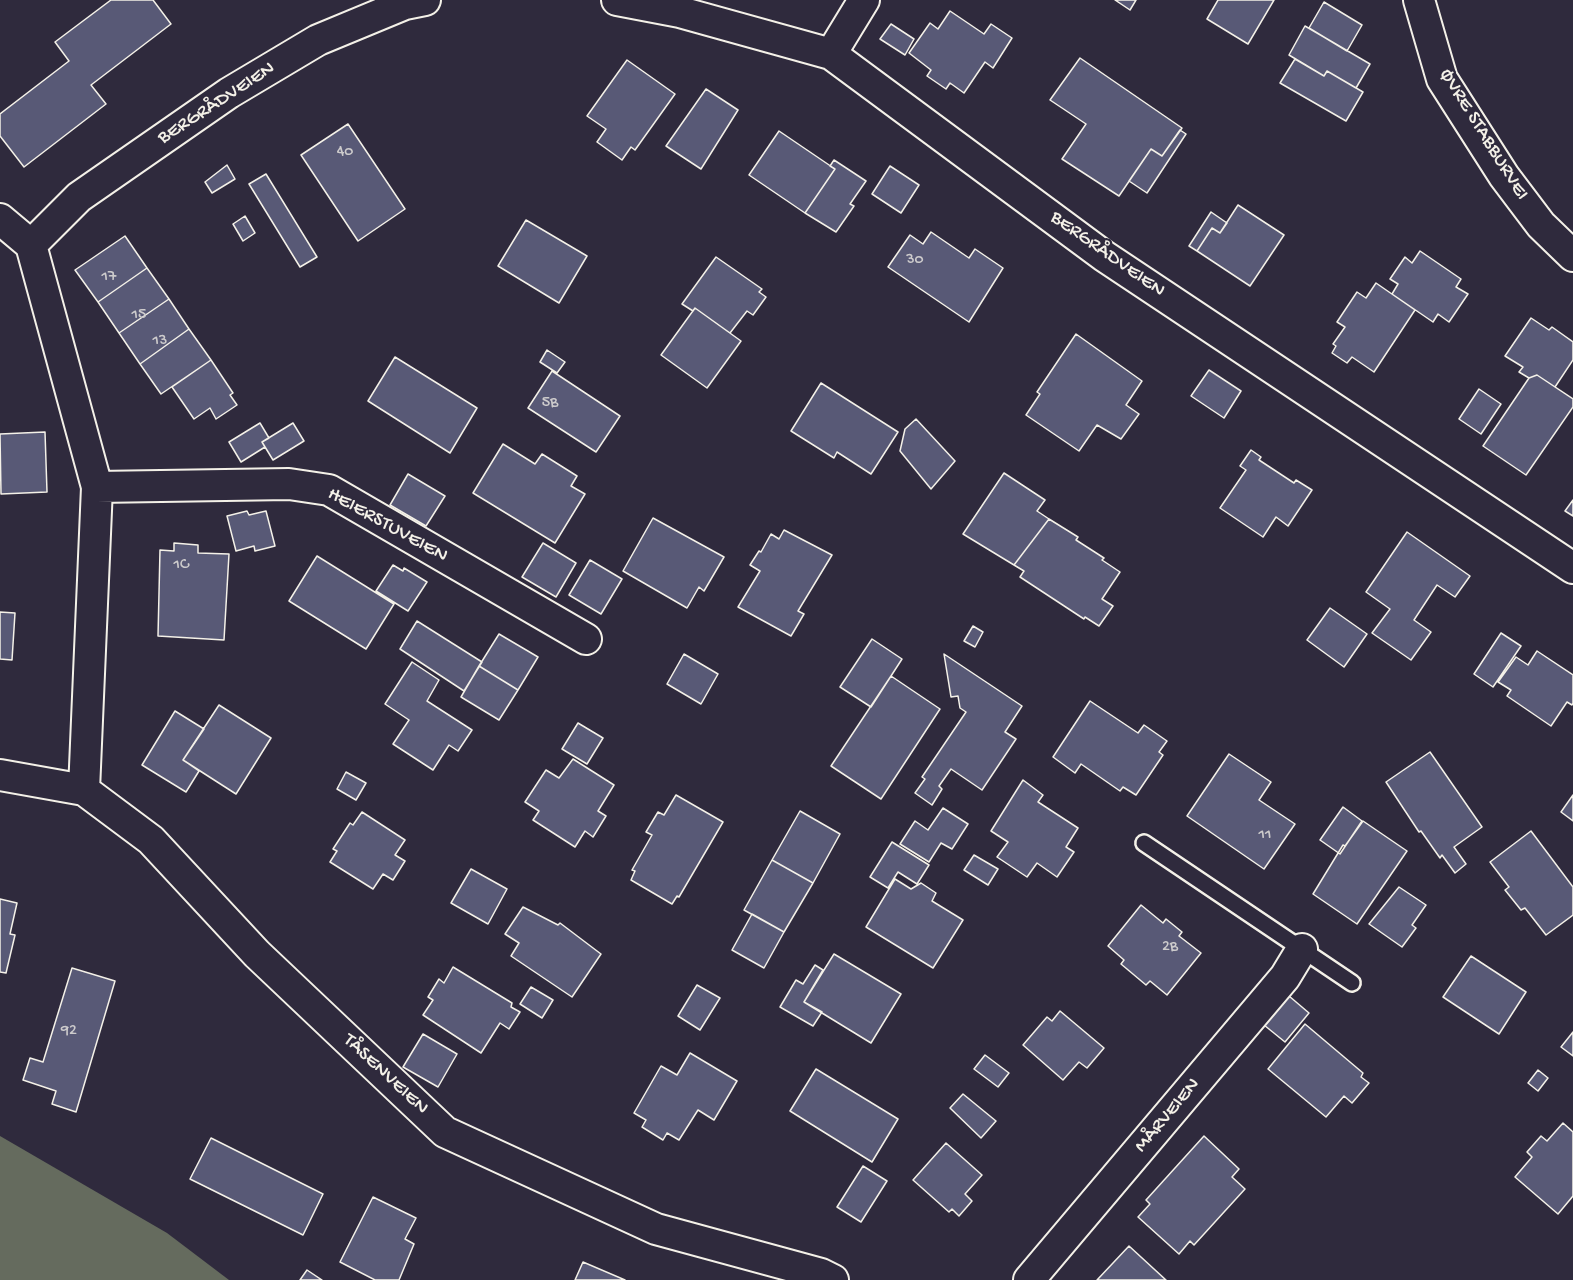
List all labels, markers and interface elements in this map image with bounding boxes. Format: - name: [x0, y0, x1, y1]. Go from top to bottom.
- street label: BERGRÅDVEIEN: [154, 57, 280, 151]
- street label: ØVRE STABBURVEI: [1433, 65, 1533, 205]
- house number: 40: [337, 143, 353, 163]
- street label: BERGRÅDVEIEN: [1045, 206, 1169, 304]
- house number: 30: [906, 251, 924, 271]
- house number: 17: [102, 268, 116, 288]
- house number: 15: [132, 306, 146, 326]
- house number: 13: [153, 332, 167, 352]
- house number: 5B: [542, 394, 558, 414]
- street label: HEIERSTUVEIEN: [323, 483, 451, 569]
- house number: 1C: [173, 556, 189, 576]
- house number: 11: [1259, 826, 1271, 846]
- house number: 2B: [1162, 938, 1178, 958]
- house number: 92: [61, 1022, 77, 1042]
- street label: TÅSENVEIEN: [337, 1029, 433, 1121]
- street label: MÅRVEIEN: [1130, 1074, 1206, 1158]

